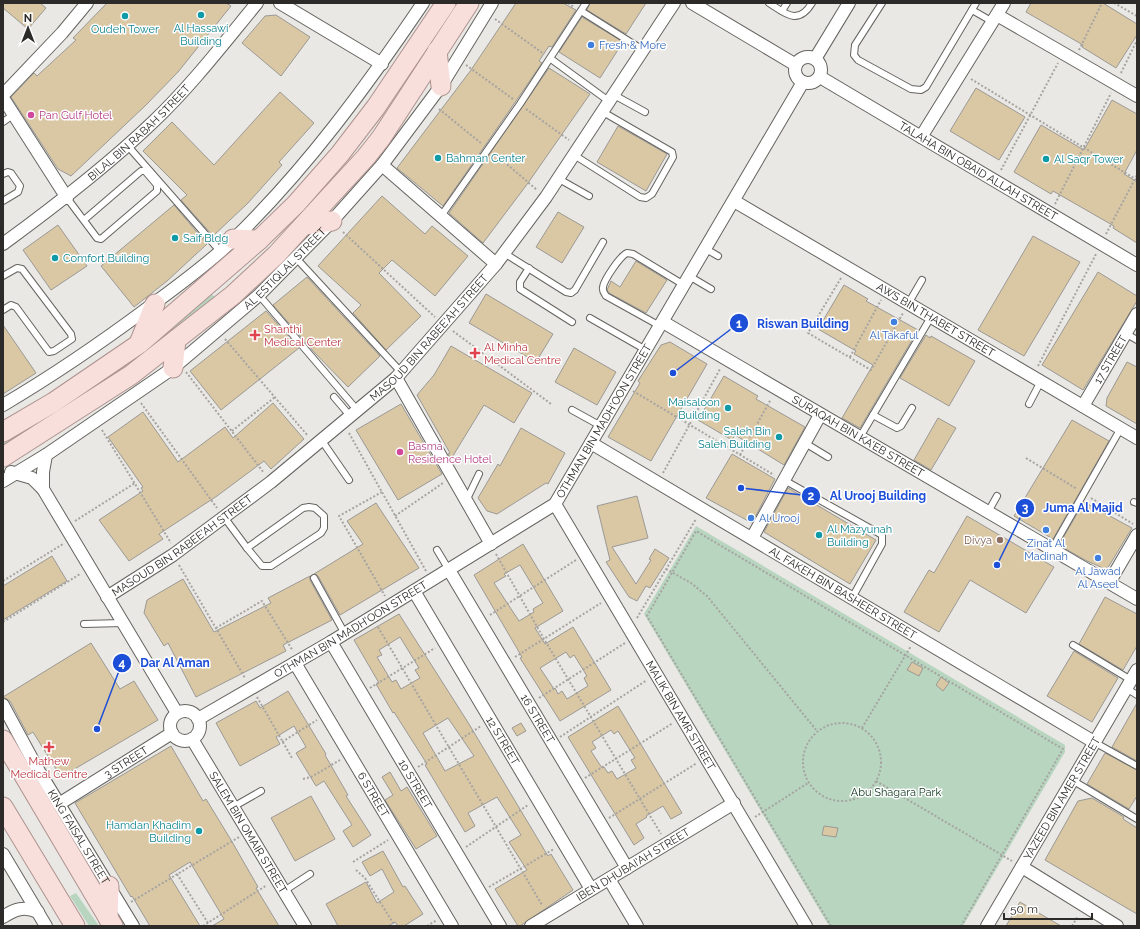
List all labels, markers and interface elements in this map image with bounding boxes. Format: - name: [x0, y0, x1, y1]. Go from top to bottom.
- north arrow: [8, 8, 48, 48]
- marker: Al Hassawi Building: [196, 10, 206, 20]
- marker: Oudeh Tower: [120, 11, 130, 21]
- text: N: [24, 12, 32, 25]
- place label: Al Hassawi Building: [174, 22, 228, 48]
- place label: Oudeh Tower: [91, 23, 159, 36]
- place label: Fresh & More: [599, 39, 667, 52]
- marker: Fresh & More: [586, 40, 596, 50]
- street label: BILAL BIN RABAH STREET: [85, 81, 193, 183]
- place label: Pan Gulf Hotel: [39, 109, 112, 122]
- marker: Pan Gulf Hotel: [26, 110, 36, 120]
- street label: TALAHA BIN OBAID ALLAH STREET: [897, 119, 1060, 223]
- place label: Bahman Center: [446, 152, 525, 165]
- marker: Bahman Center: [433, 153, 443, 163]
- place label: Al Saqr Tower: [1054, 153, 1123, 166]
- marker: Al Saqr Tower: [1041, 154, 1051, 164]
- street label: AL ESTIQLAL STREET: [241, 224, 329, 312]
- place label: Saif Bldg: [183, 232, 228, 245]
- marker: Saif Bldg: [170, 233, 180, 243]
- place label: Comfort Building: [63, 252, 149, 265]
- marker: Comfort Building: [50, 253, 60, 263]
- street label: MASOUD BIN RABEE'AH STREET: [367, 271, 491, 404]
- street label: AWS BIN THABET STREET: [874, 280, 997, 360]
- callout: Riswan Building: [729, 311, 857, 335]
- text: 1: [736, 317, 742, 331]
- text: Riswan Building: [757, 317, 849, 331]
- marker: Al Takaful: [889, 317, 899, 327]
- place label: Shanthi Medical Center: [264, 323, 341, 349]
- marker: Shanthi Medical Center: [249, 329, 261, 341]
- place label: Al Takaful: [869, 329, 919, 342]
- street label: 17 STREET: [1091, 333, 1130, 386]
- place label: Al Minha Medical Centre: [484, 341, 561, 367]
- street label: OTHMAN BIN MADH'OON STREET: [553, 341, 654, 500]
- marker: Al Minha Medical Centre: [469, 347, 481, 359]
- street label: SURAQAH BIN KA'EB STREET: [790, 392, 927, 480]
- place label: Maisaloon Building: [668, 396, 720, 422]
- marker: Maisaloon Building: [723, 403, 733, 413]
- place label: Saleh Bin Saleh Building: [698, 425, 771, 451]
- marker: Saleh Bin Saleh Building: [774, 432, 784, 442]
- place label: Basma Residence Hotel: [408, 440, 492, 466]
- marker: Basma Residence Hotel: [395, 447, 405, 457]
- callout: Al Urooj Building: [801, 484, 934, 508]
- text: 2: [808, 489, 815, 503]
- text: Al Urooj Building: [830, 489, 926, 503]
- street label: MASOUD BIN RABEE'AH STREET: [109, 492, 255, 599]
- callout: Juma Al Majid: [1015, 496, 1131, 520]
- text: 3: [1022, 501, 1029, 515]
- text: Juma Al Majid: [1043, 501, 1123, 515]
- place label: Al Urooj: [759, 512, 799, 525]
- marker: Al Urooj: [746, 513, 756, 523]
- place label: Al Mazyunah Building: [827, 523, 892, 549]
- marker: Zinat Al Madinah: [1041, 525, 1051, 535]
- marker: Al Mazyunah Building: [814, 530, 824, 540]
- place label: Divya: [964, 534, 992, 547]
- marker: Divya: [995, 535, 1005, 545]
- place label: Zinat Al Madinah: [1024, 537, 1068, 563]
- street label: AL FAKEH BIN BASHEER STREET: [767, 544, 919, 642]
- marker: Al Jawad Al Aseel: [1093, 553, 1103, 563]
- place label: Al Jawad Al Aseel: [1075, 565, 1121, 591]
- street label: OTHMAN BIN MADH'OON STREET: [272, 578, 430, 680]
- callout: Dar Al Aman: [112, 651, 219, 675]
- text: 4: [119, 656, 126, 670]
- text: Dar Al Aman: [140, 656, 210, 670]
- street label: MALIK BIN AMR STREET: [643, 658, 718, 773]
- street label: 16 STREET: [518, 692, 558, 746]
- street label: 12 STREET: [483, 714, 522, 767]
- street label: YAZEED BIN AMER STREET: [1021, 734, 1103, 862]
- marker: Mathew Medical Centre: [43, 741, 55, 753]
- street label: 3 STREET: [102, 743, 150, 781]
- place label: Mathew Medical Centre: [11, 755, 88, 781]
- street label: 10 STREET: [396, 757, 435, 811]
- street label: SALEM BIN OMAIR STREET: [207, 769, 290, 896]
- street label: 6 STREET: [355, 770, 392, 819]
- park label: Abu Shagara Park: [851, 786, 941, 799]
- street label: KING FAISAL STREET: [45, 787, 113, 887]
- place label: Hamdan Khadim Building: [106, 819, 191, 845]
- street label: IBEN DHUBAI'AH STREET: [574, 825, 692, 904]
- marker: Hamdan Khadim Building: [194, 826, 204, 836]
- scale bar: [1004, 895, 1092, 921]
- text: 50 m: [1010, 902, 1038, 916]

